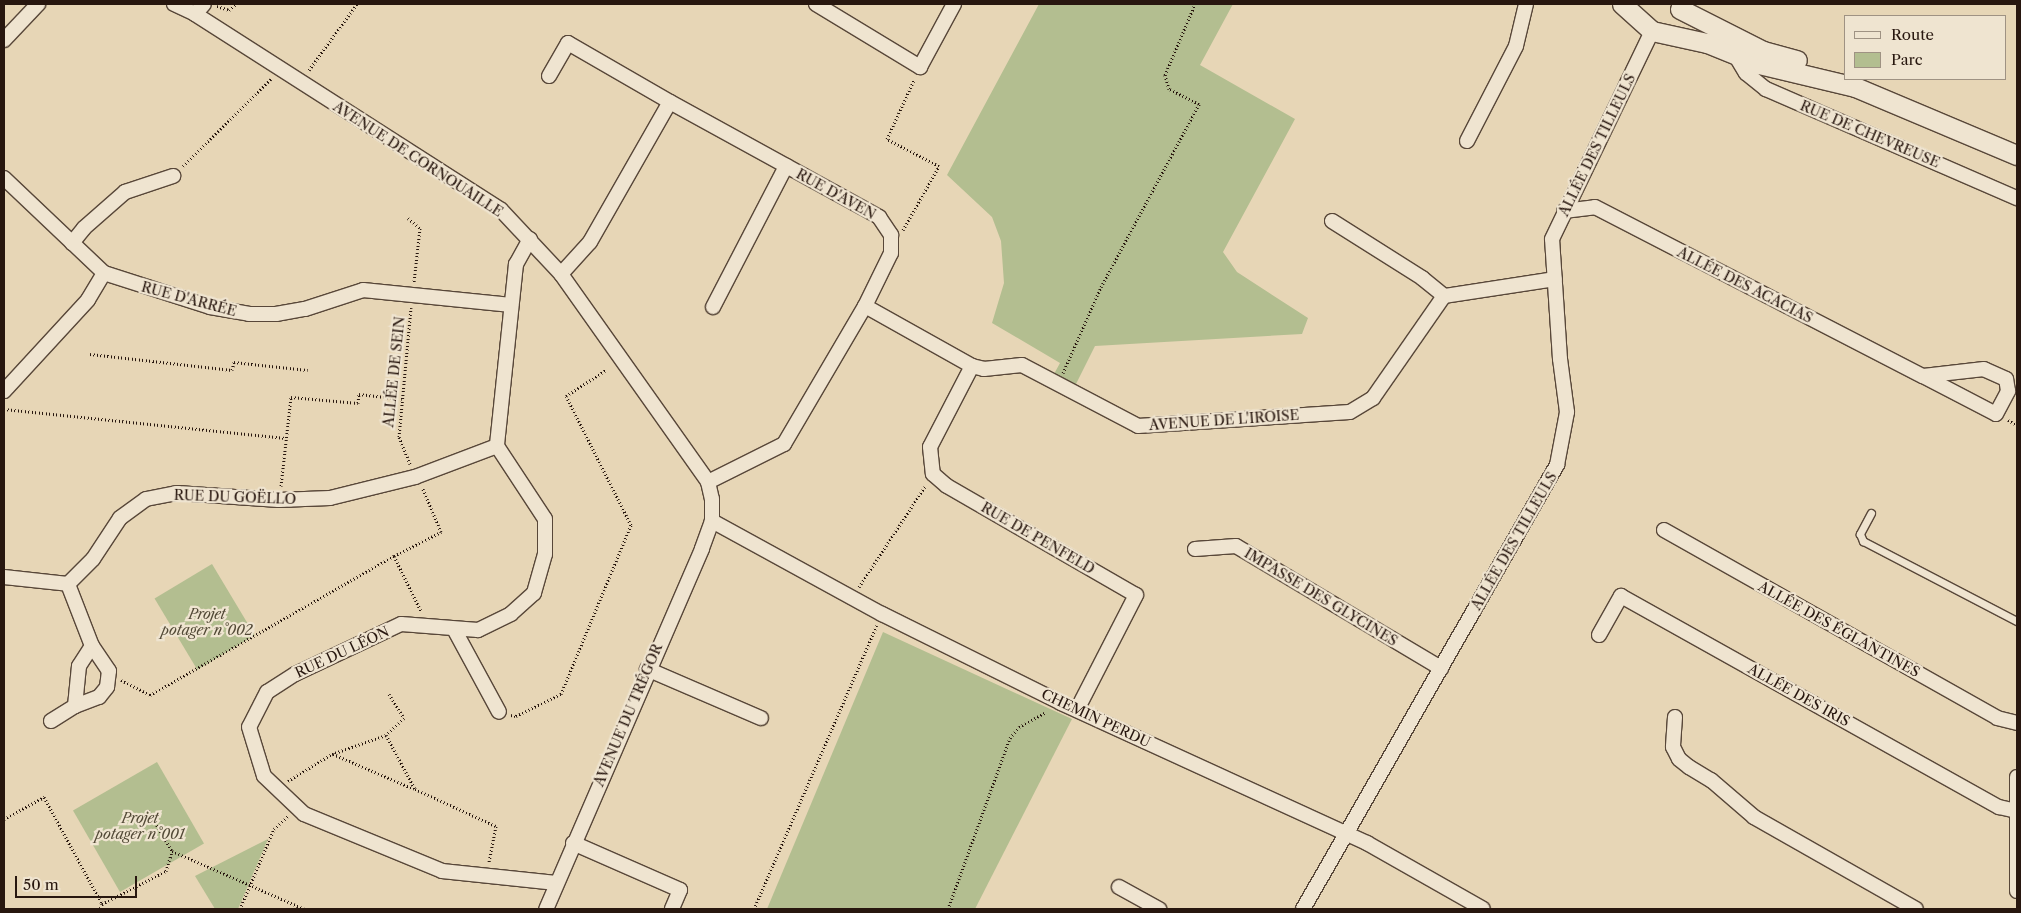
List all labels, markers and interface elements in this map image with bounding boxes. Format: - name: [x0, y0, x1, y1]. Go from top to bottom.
- legend: [1844, 15, 2006, 80]
- text: Route: [1891, 25, 1934, 44]
- text: Parc: [1891, 50, 1923, 69]
- street label: ALLÉE DES TILLEULS: [1555, 71, 1639, 219]
- street label: RUE DE CHEVREUSE: [1798, 97, 1942, 171]
- street label: AVENUE DE CORNOUAILLE: [330, 98, 506, 220]
- street label: RUE D'AVEN: [793, 165, 879, 223]
- street label: ALLÉE DES ACACIAS: [1674, 243, 1816, 327]
- street label: RUE D'ARRÉE: [140, 278, 238, 320]
- street label: ALLÉE DE SEIN: [380, 316, 408, 428]
- street label: AVENUE DE L'IROISE: [1148, 406, 1300, 434]
- street label: ALLÉE DES TILLEULS: [1468, 469, 1560, 613]
- street label: RUE DU GOËLLO: [174, 486, 296, 508]
- street label: RUE DE PENFELD: [978, 499, 1098, 577]
- street label: IMPASSE DES GLYCINES: [1241, 545, 1401, 649]
- street label: ALLÉE DES ÉGLANTINES: [1755, 578, 1923, 680]
- park label: Projet potager n°002: [161, 606, 253, 638]
- street label: RUE DU LÉON: [292, 623, 392, 681]
- street label: AVENUE DU TRÉGOR: [590, 641, 666, 789]
- street label: ALLÉE DES IRIS: [1745, 660, 1853, 730]
- street label: CHEMIN PERDU: [1039, 685, 1153, 751]
- park label: Projet potager n°001: [95, 810, 185, 842]
- scale bar: [18, 866, 140, 898]
- text: 50 m: [23, 875, 59, 894]

